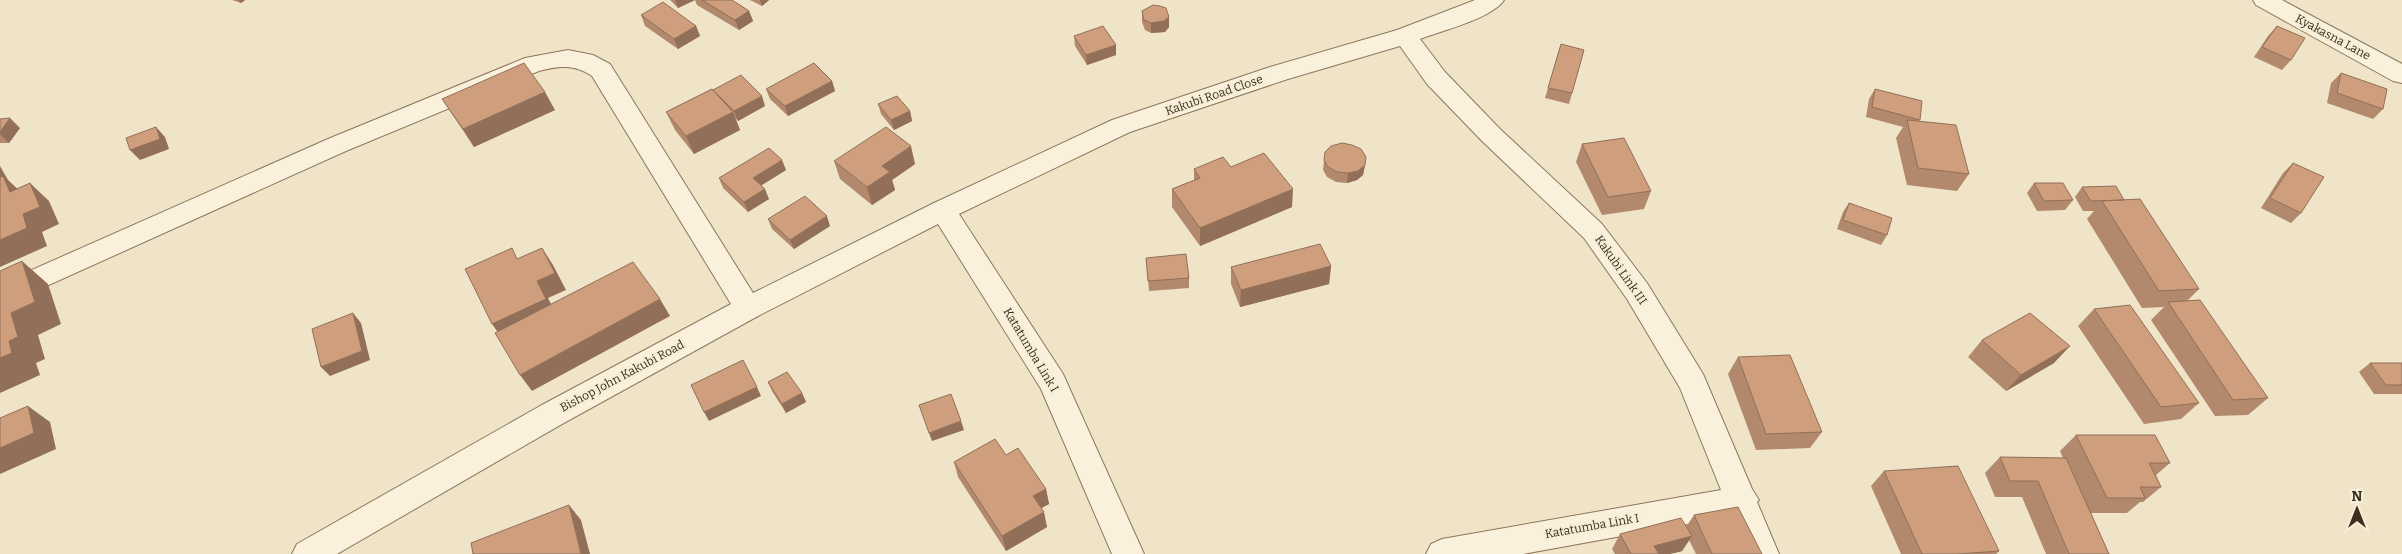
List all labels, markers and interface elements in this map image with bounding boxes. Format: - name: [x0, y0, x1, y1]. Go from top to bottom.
- street label: Kyakasna Lane: [2293, 11, 2373, 63]
- street label: Kakubi Road Close: [1163, 72, 1265, 118]
- street label: Kakubi Link III: [1592, 233, 1650, 307]
- street label: Katatumba Link I: [1000, 305, 1062, 395]
- street label: Bishop John Kakubi Road: [557, 337, 687, 415]
- north arrow: [2332, 484, 2382, 534]
- text: N: [2352, 488, 2363, 505]
- street label: Katatumba Link I: [1544, 511, 1640, 541]

